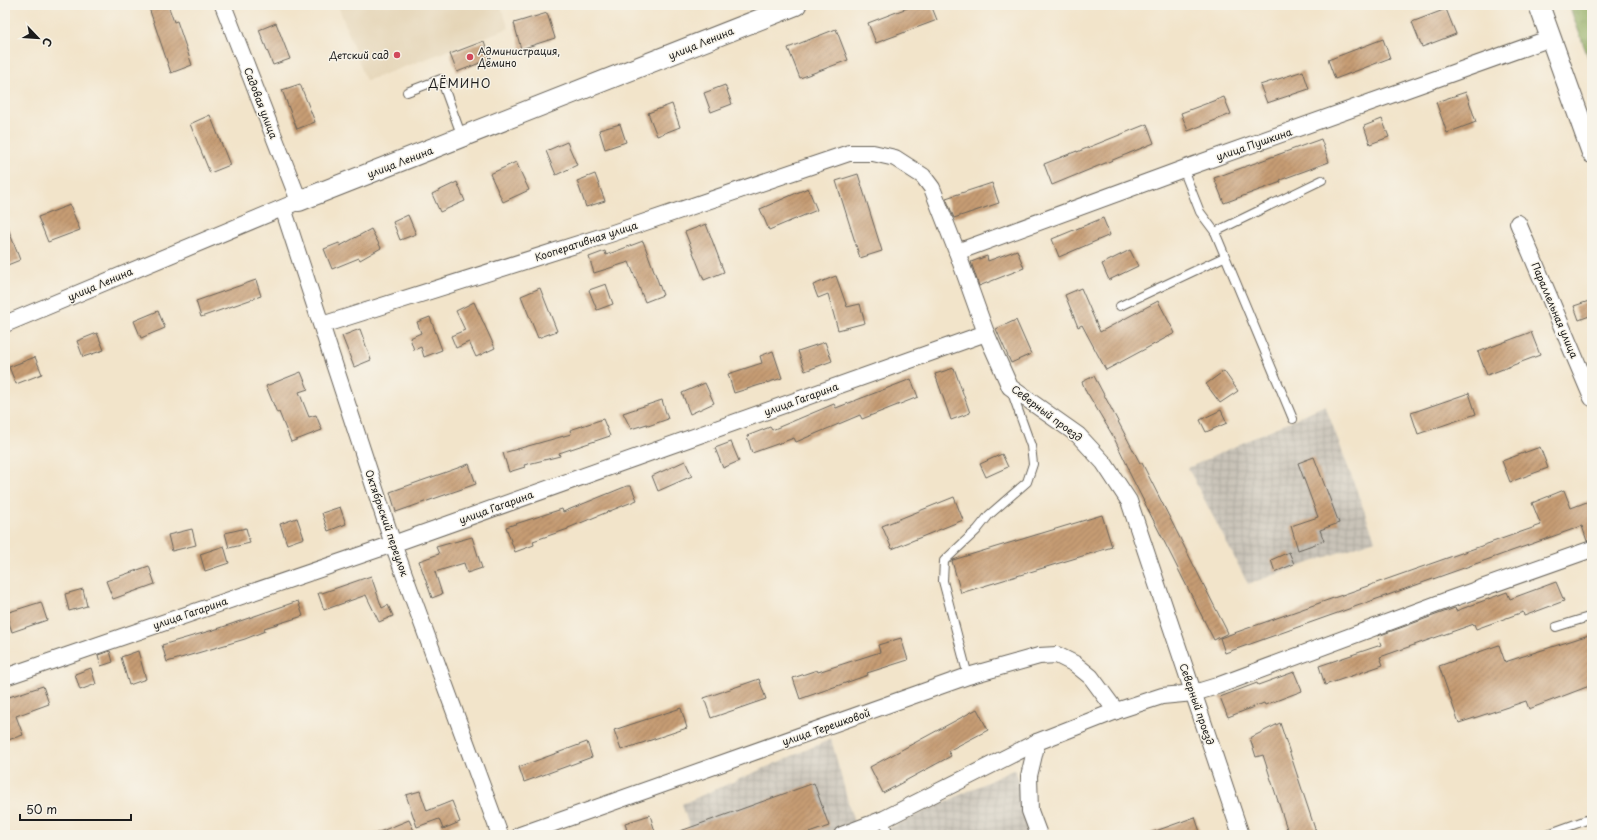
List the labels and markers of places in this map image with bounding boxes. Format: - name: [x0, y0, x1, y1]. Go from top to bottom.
- place label: Администрация, Дёмино: [477, 43, 560, 70]
- place label: Детский сад: [328, 47, 389, 62]
- marker: Детский сад: [392, 50, 402, 60]
- marker: Администрация, Дёмино: [465, 52, 475, 62]

